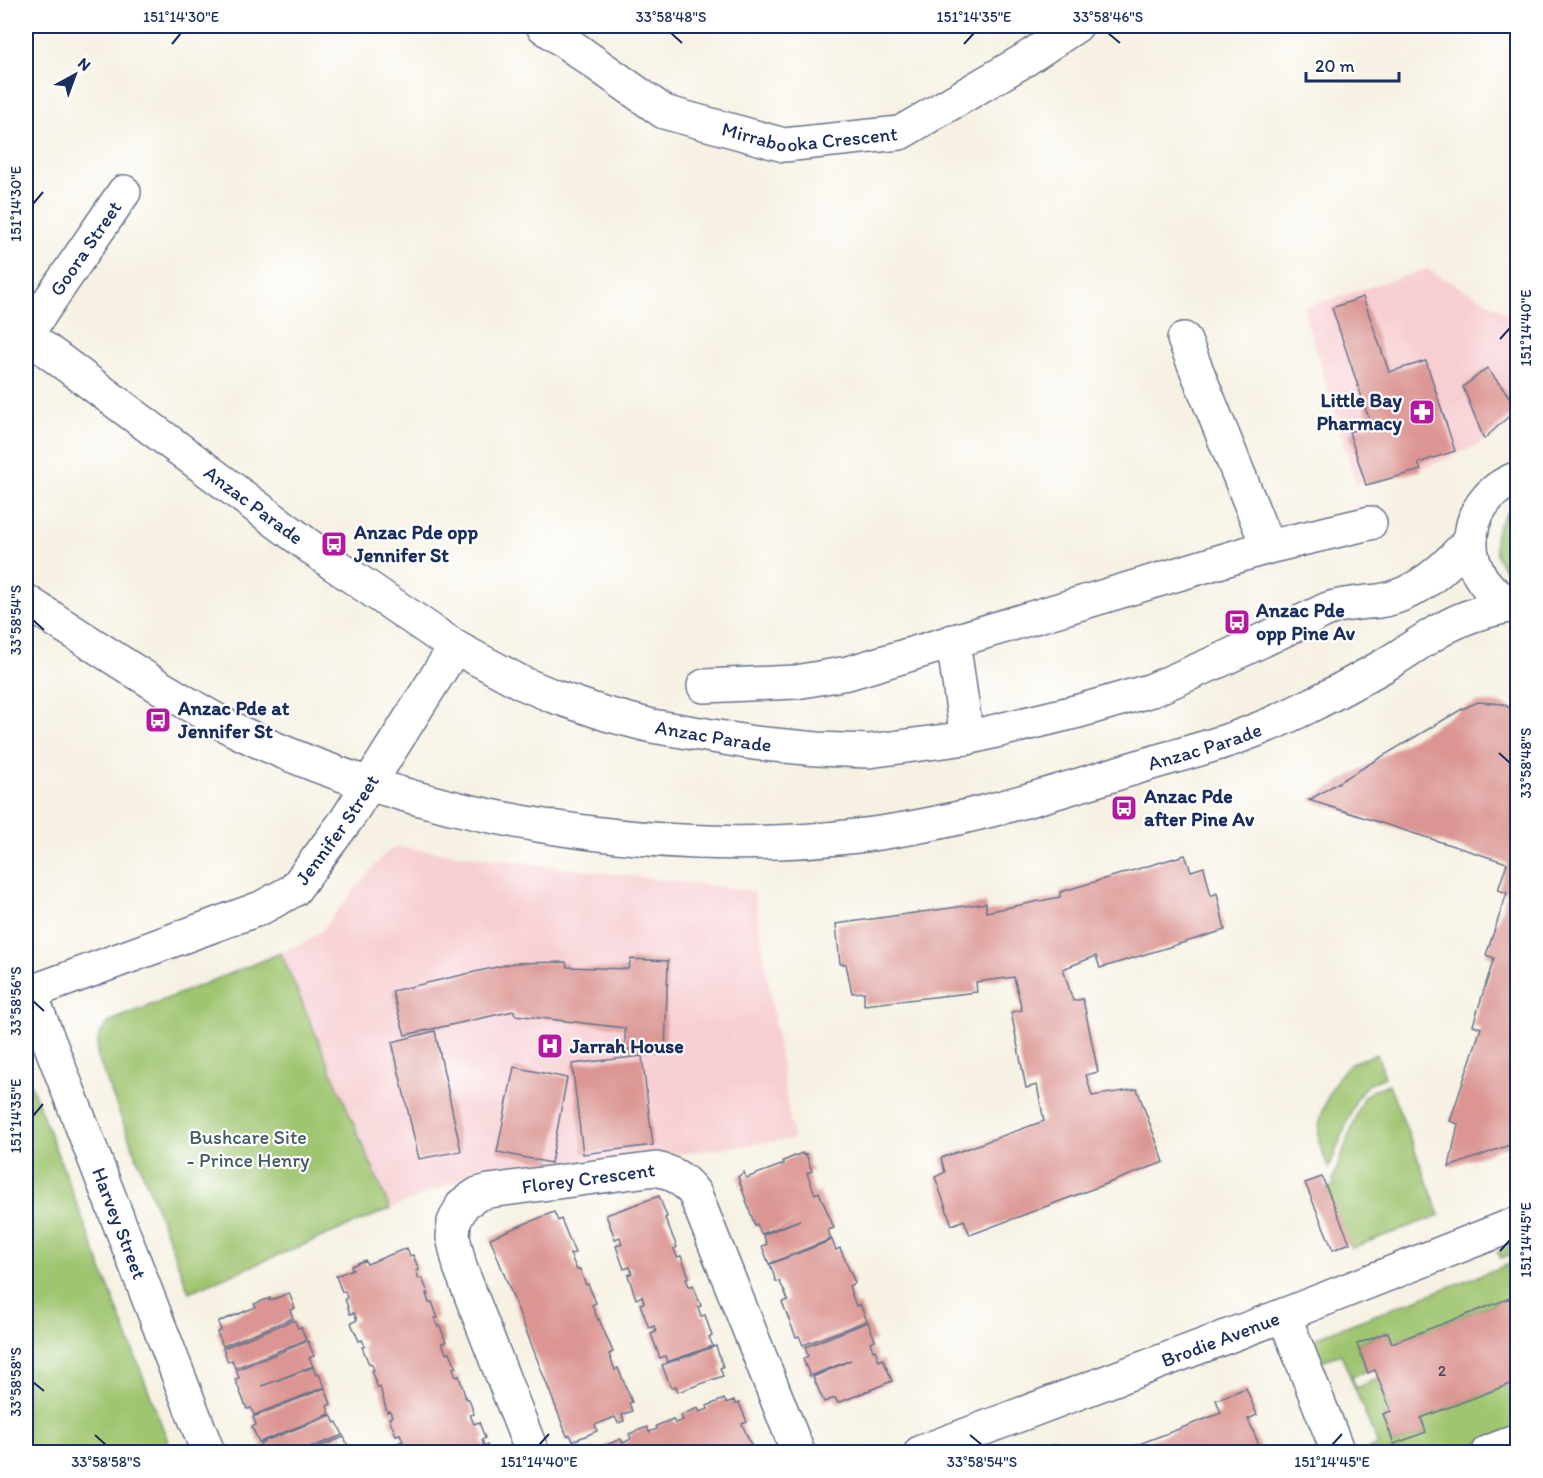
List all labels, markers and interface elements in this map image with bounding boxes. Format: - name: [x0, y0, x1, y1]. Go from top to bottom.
- text: 151°14'30"E: [143, 8, 219, 26]
- text: 33°58'48"S: [636, 8, 706, 26]
- text: 151°14'35"E: [937, 8, 1011, 26]
- text: 33°58'46"S: [1073, 8, 1143, 26]
- north arrow: [45, 45, 105, 105]
- scale bar: [1306, 45, 1399, 83]
- text: N: [74, 53, 95, 75]
- text: 20 m: [1315, 55, 1355, 77]
- street label: Mirrabooka Crescent: [719, 116, 899, 157]
- text: 151°14'30"E: [7, 166, 25, 242]
- street label: Goora Street: [44, 196, 126, 301]
- text: 151°14'40"E: [1517, 290, 1535, 367]
- place label: Little Bay Pharmacy: [1316, 388, 1403, 436]
- pharmacy icon: Little Bay Pharmacy: [1407, 397, 1437, 427]
- street label: Anzac Parade: [199, 460, 308, 549]
- place label: Anzac Pde opp Jennifer St: [353, 520, 478, 567]
- bus stop icon: Anzac Pde opp Jennifer St: [319, 529, 349, 559]
- text: 33°58'54"S: [7, 585, 25, 655]
- place label: Anzac Pde opp Pine Av: [1255, 598, 1356, 646]
- bus stop icon: Anzac Pde opp Pine Av: [1222, 607, 1252, 637]
- place label: Anzac Pde at Jennifer St: [177, 696, 290, 743]
- bus stop icon: Anzac Pde at Jennifer St: [143, 705, 173, 735]
- street label: Anzac Parade: [654, 715, 773, 757]
- street label: Anzac Parade: [1145, 717, 1265, 775]
- text: 33°58'48"S: [1517, 728, 1535, 798]
- street label: Jennifer Street: [290, 770, 384, 890]
- place label: Anzac Pde after Pine Av: [1143, 784, 1255, 831]
- bus stop icon: Anzac Pde after Pine Av: [1109, 793, 1139, 823]
- text: 33°58'56"S: [7, 966, 25, 1036]
- hospital icon: Jarrah House: [535, 1031, 565, 1061]
- place label: Jarrah House: [569, 1034, 684, 1058]
- text: 151°14'35"E: [7, 1079, 25, 1153]
- park label: Bushcare Site - Prince Henry: [187, 1125, 310, 1172]
- street label: Florey Crescent: [520, 1157, 657, 1199]
- street label: Harvey Street: [87, 1164, 152, 1283]
- text: 151°14'45"E: [1517, 1202, 1535, 1278]
- street label: Brodie Avenue: [1158, 1306, 1283, 1372]
- text: 33°58'58"S: [7, 1347, 25, 1417]
- house number: 2: [1438, 1361, 1447, 1380]
- text: 33°58'58"S: [71, 1453, 141, 1471]
- text: 151°14'40"E: [501, 1453, 578, 1471]
- text: 33°58'54"S: [947, 1453, 1017, 1471]
- text: 151°14'45"E: [1294, 1453, 1370, 1471]

